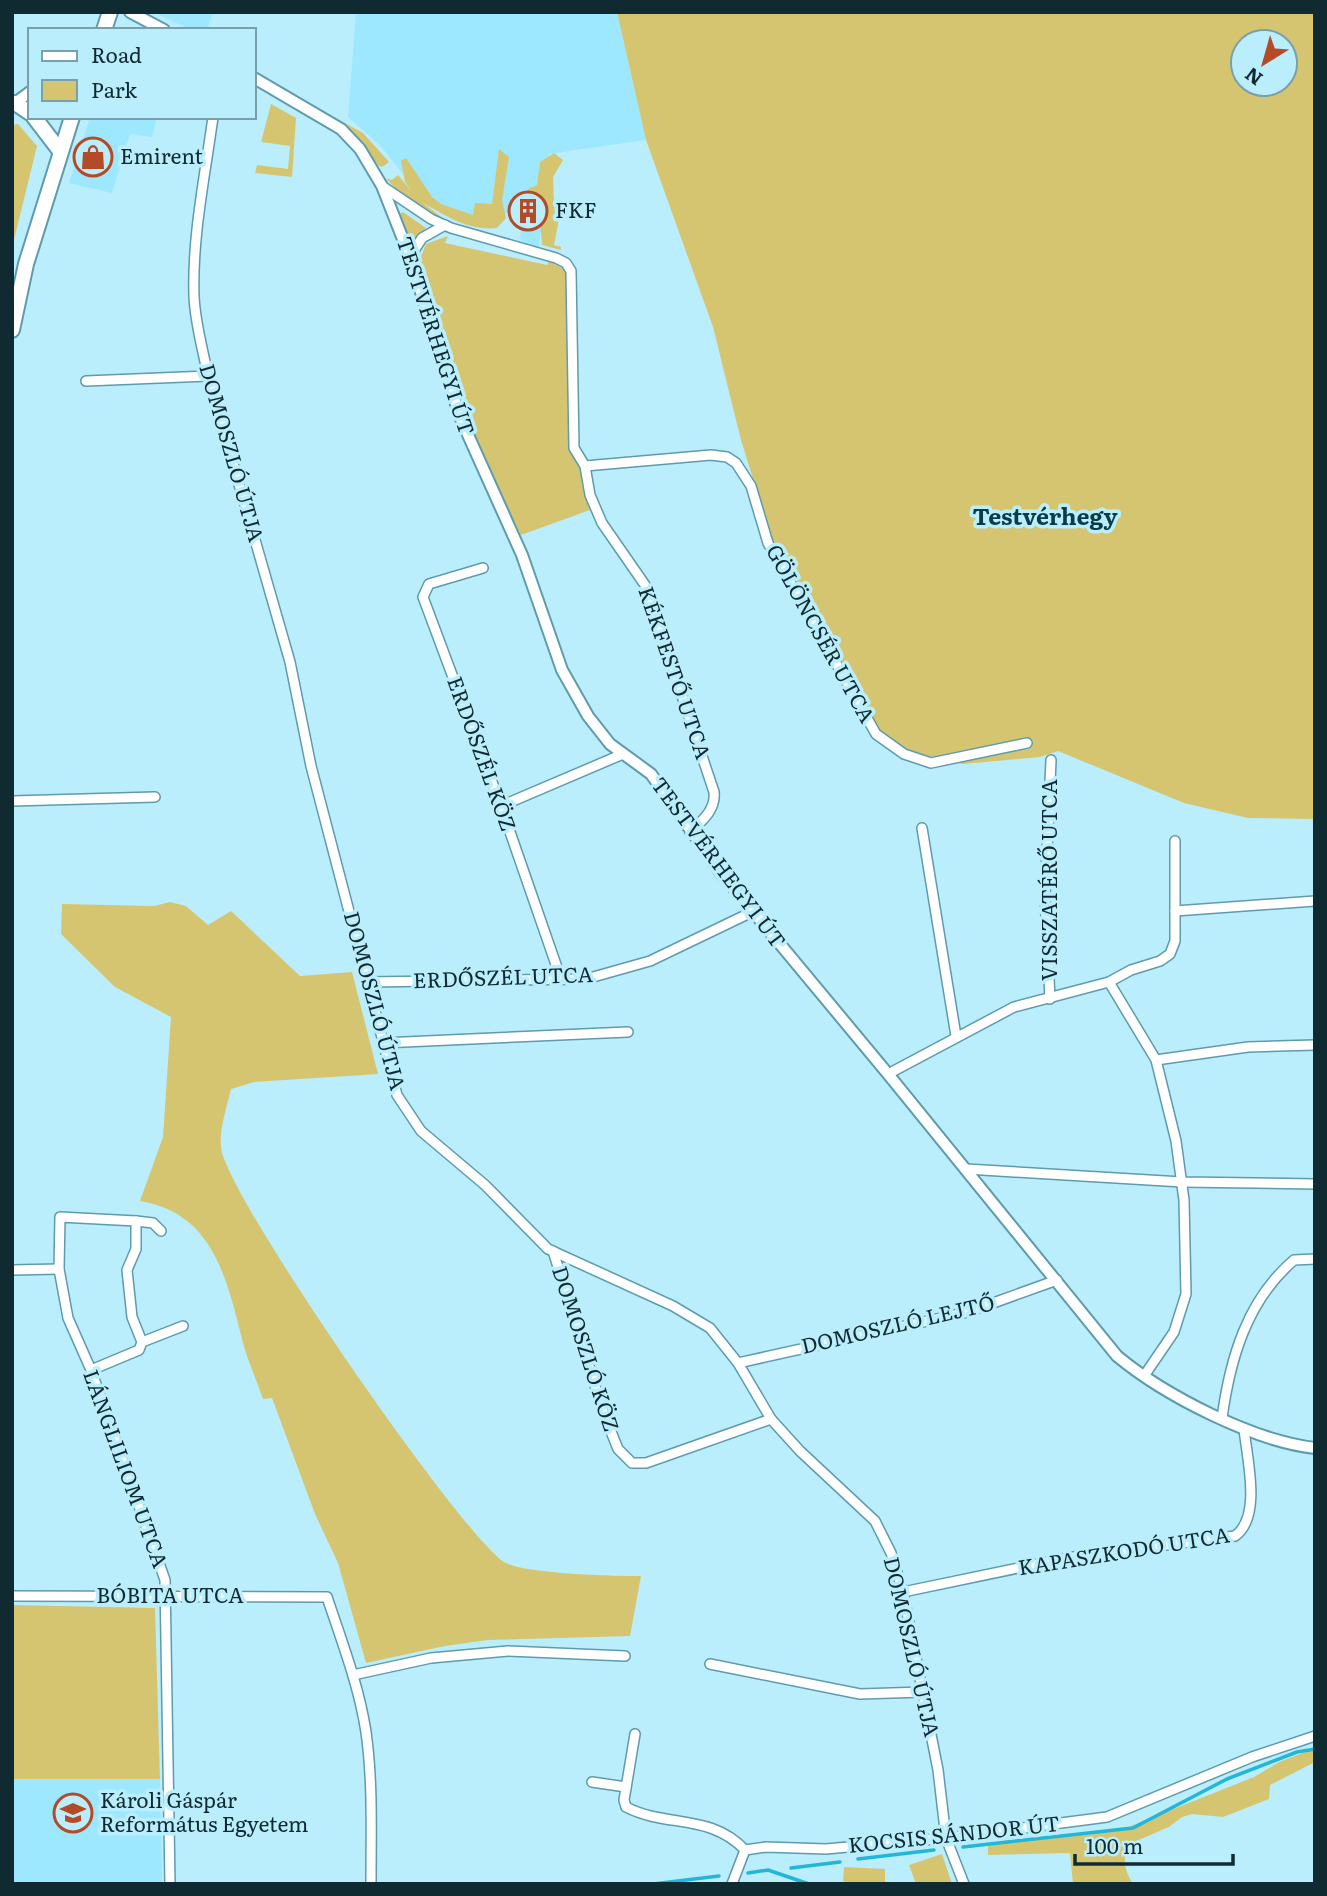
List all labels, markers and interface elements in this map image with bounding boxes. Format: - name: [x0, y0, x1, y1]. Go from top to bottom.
- legend: [28, 28, 256, 119]
- north arrow: [1229, 28, 1299, 98]
- text: Road: [91, 38, 142, 69]
- text: N: [1238, 61, 1268, 93]
- text: Park: [91, 73, 137, 104]
- shop icon: Emirent: [72, 136, 114, 178]
- place label: Emirent: [120, 139, 203, 170]
- building icon: FKF: [507, 190, 549, 232]
- place label: FKF: [555, 193, 597, 224]
- street label: TESTVÉRHEGYI ÚT: [391, 232, 484, 438]
- street label: DOMOSZLÓ ÚTJA: [193, 360, 274, 545]
- district label: Testvérhegy: [972, 498, 1118, 532]
- street label: GÖLÖNCSÉR UTCA: [760, 538, 884, 728]
- street label: KÉKFESTŐ UTCA: [632, 582, 721, 763]
- street label: ERDŐSZÉL KÖZ: [441, 672, 526, 835]
- street label: TESTVÉRHEGYI ÚT: [645, 770, 795, 953]
- street label: VISSZATÉRŐ UTCA: [1032, 779, 1063, 981]
- street label: DOMOSZLÓ ÚTJA: [338, 908, 415, 1094]
- street label: ERDŐSZÉL UTCA: [412, 957, 594, 994]
- street label: DOMOSZLÓ KÖZ: [546, 1262, 629, 1435]
- street label: DOMOSZLÓ LEJTŐ: [798, 1285, 997, 1360]
- street label: LÁNGLILIOM UTCA: [77, 1365, 178, 1572]
- street label: KAPASZKODÓ UTCA: [1016, 1517, 1232, 1582]
- street label: DOMOSZLÓ ÚTJA: [878, 1553, 949, 1740]
- street label: BÓBITA UTCA: [96, 1578, 244, 1609]
- place label: Károli Gáspár Református Egyetem: [100, 1783, 308, 1838]
- school or university icon: Károli Gáspár Református Egyetem: [52, 1792, 94, 1834]
- street label: KOCSIS SÁNDOR ÚT: [846, 1806, 1061, 1859]
- scale bar: [1075, 1822, 1232, 1866]
- text: 100 m: [1086, 1829, 1143, 1860]

